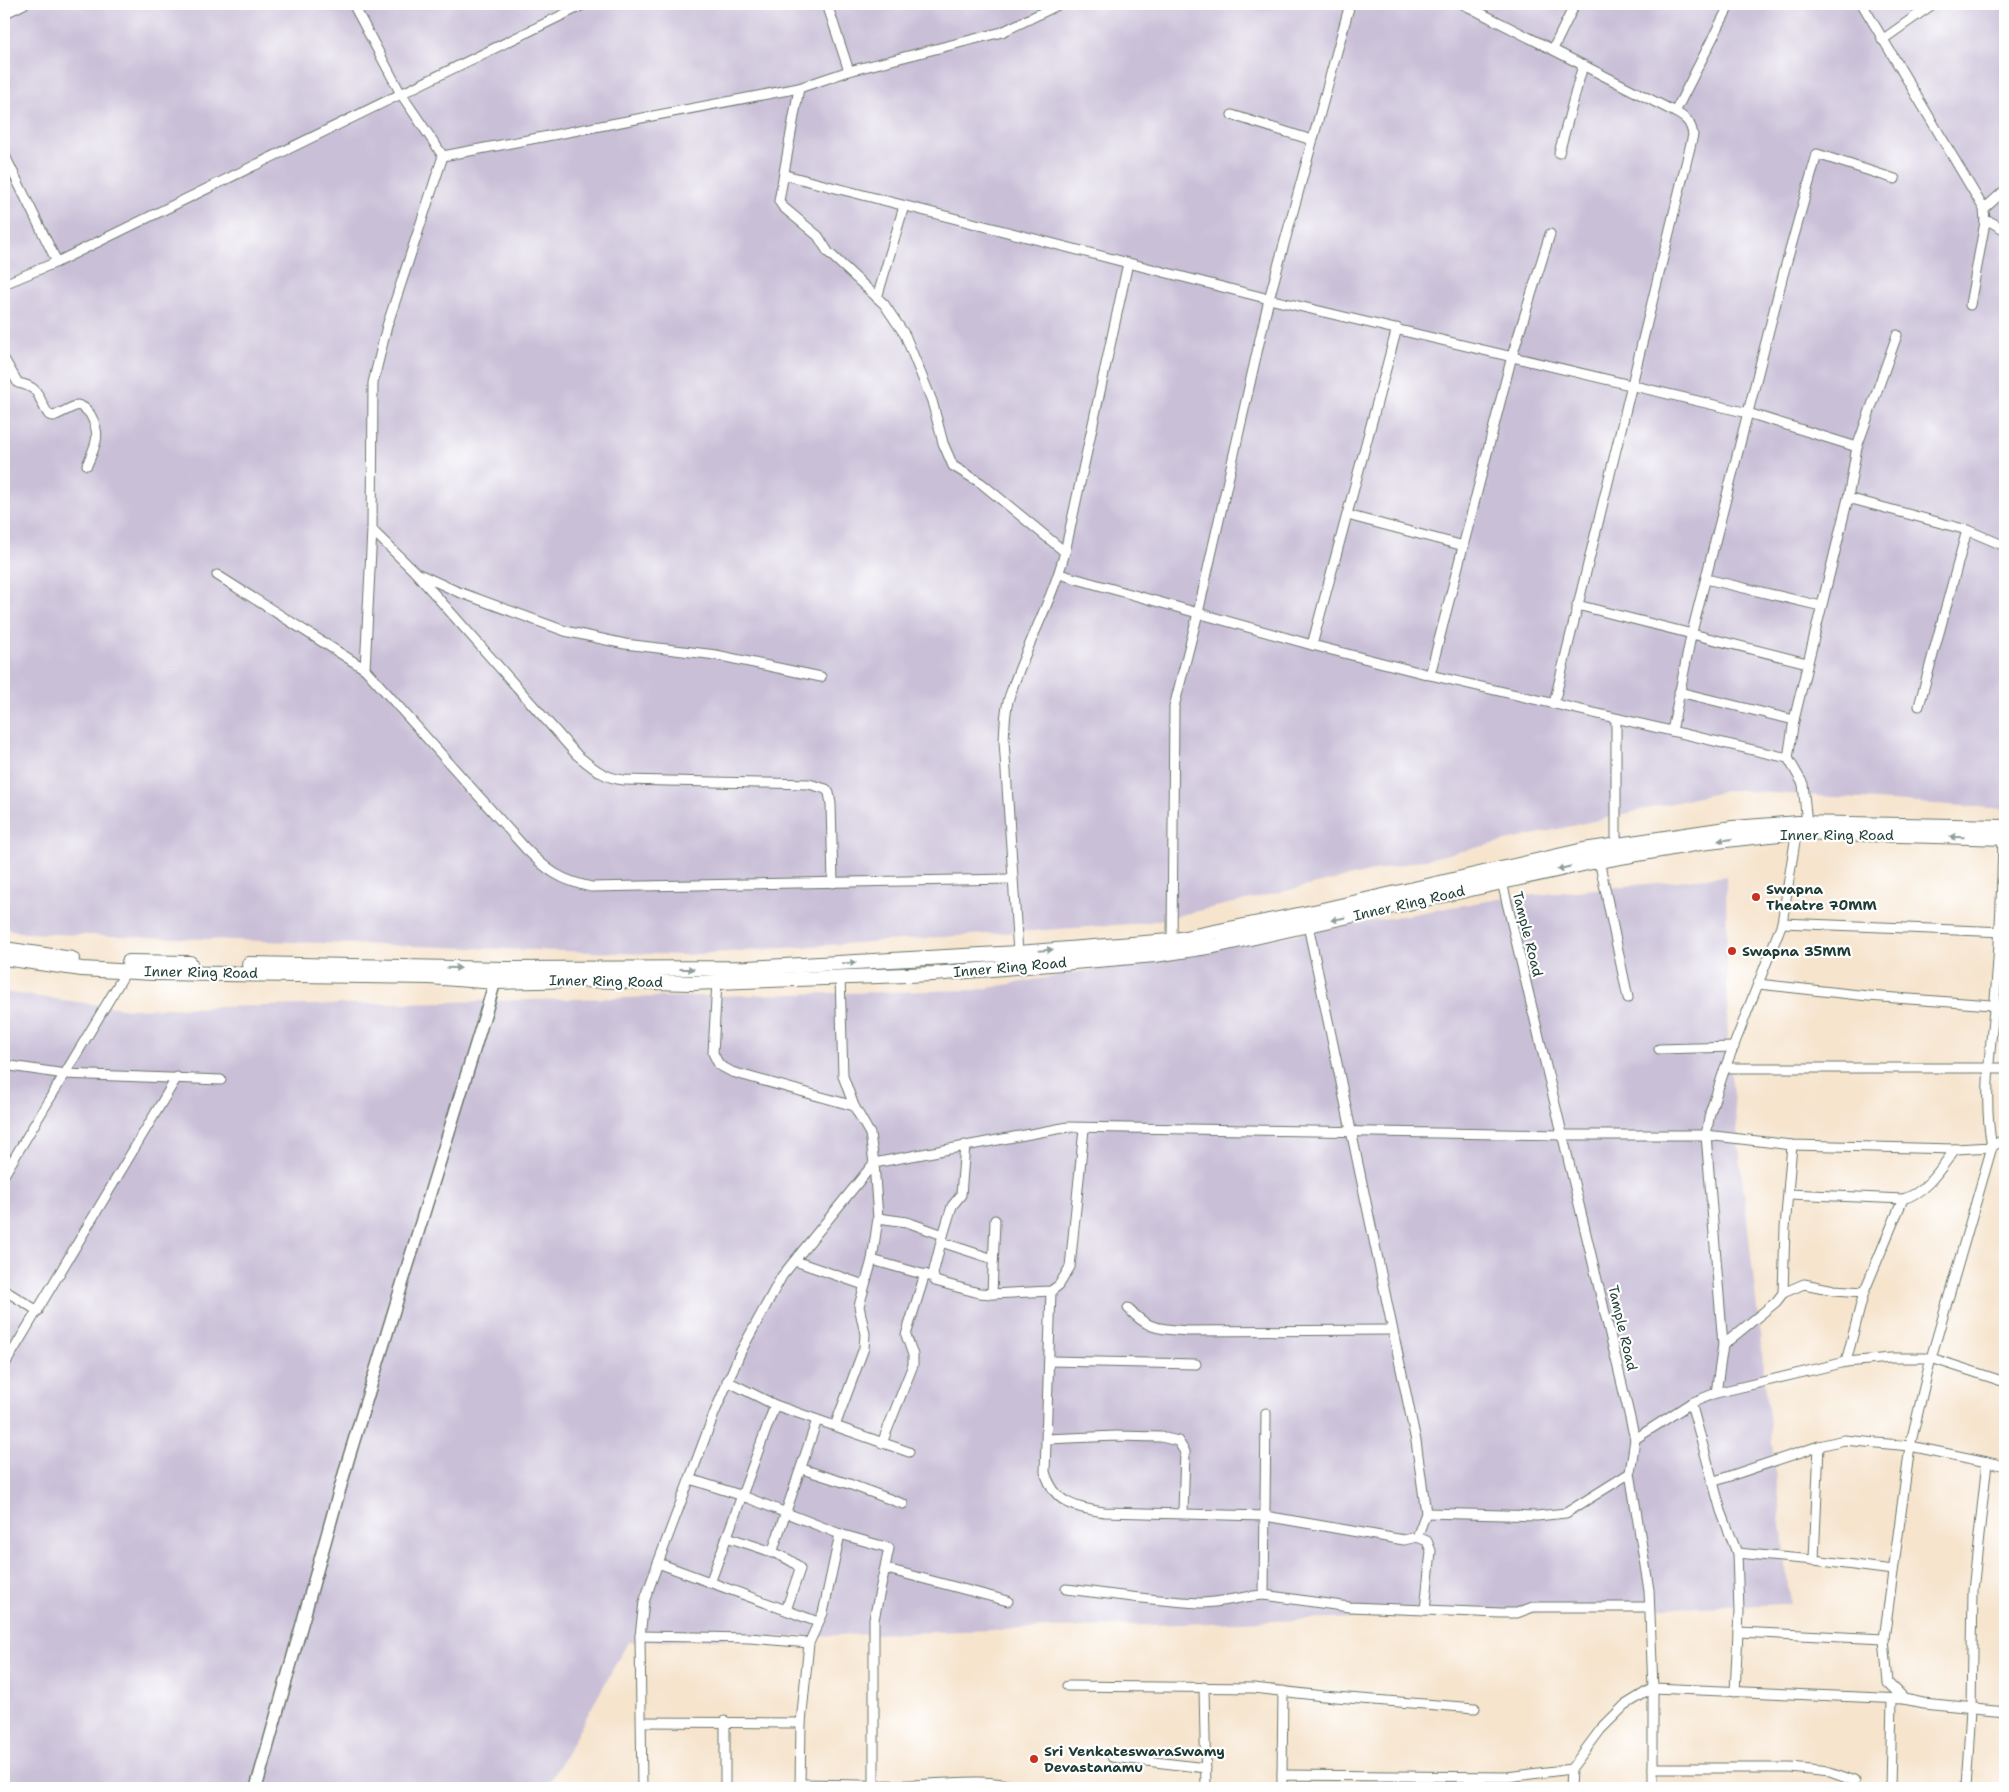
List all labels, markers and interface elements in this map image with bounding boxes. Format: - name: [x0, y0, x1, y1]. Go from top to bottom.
- street label: Inner Ring Road: [1780, 826, 1894, 844]
- one-way arrow: [1948, 833, 1964, 841]
- one-way arrow: [1716, 836, 1732, 844]
- one-way arrow: [1557, 864, 1572, 872]
- place label: Swapna Theatre 70MM: [1766, 880, 1878, 914]
- street label: Inner Ring Road: [1352, 881, 1467, 925]
- street label: Tample Road: [1509, 889, 1547, 979]
- marker: Swapna Theatre 70MM: [1750, 891, 1762, 903]
- one-way arrow: [1329, 916, 1345, 924]
- place label: Swapna 35MM: [1742, 942, 1852, 960]
- marker: Swapna 35MM: [1726, 945, 1738, 957]
- one-way arrow: [1038, 946, 1054, 954]
- street label: Inner Ring Road: [953, 953, 1068, 981]
- one-way arrow: [841, 958, 857, 966]
- street label: Inner Ring Road: [144, 962, 258, 982]
- one-way arrow: [446, 964, 462, 972]
- one-way arrow: [679, 965, 695, 973]
- street label: Inner Ring Road: [549, 971, 663, 991]
- street label: Tample Road: [1604, 1283, 1642, 1373]
- place label: Sri VenkateswaraSwamy Devastanamu: [1044, 1742, 1225, 1776]
- marker: Sri VenkateswaraSwamy Devastanamu: [1028, 1753, 1040, 1765]

